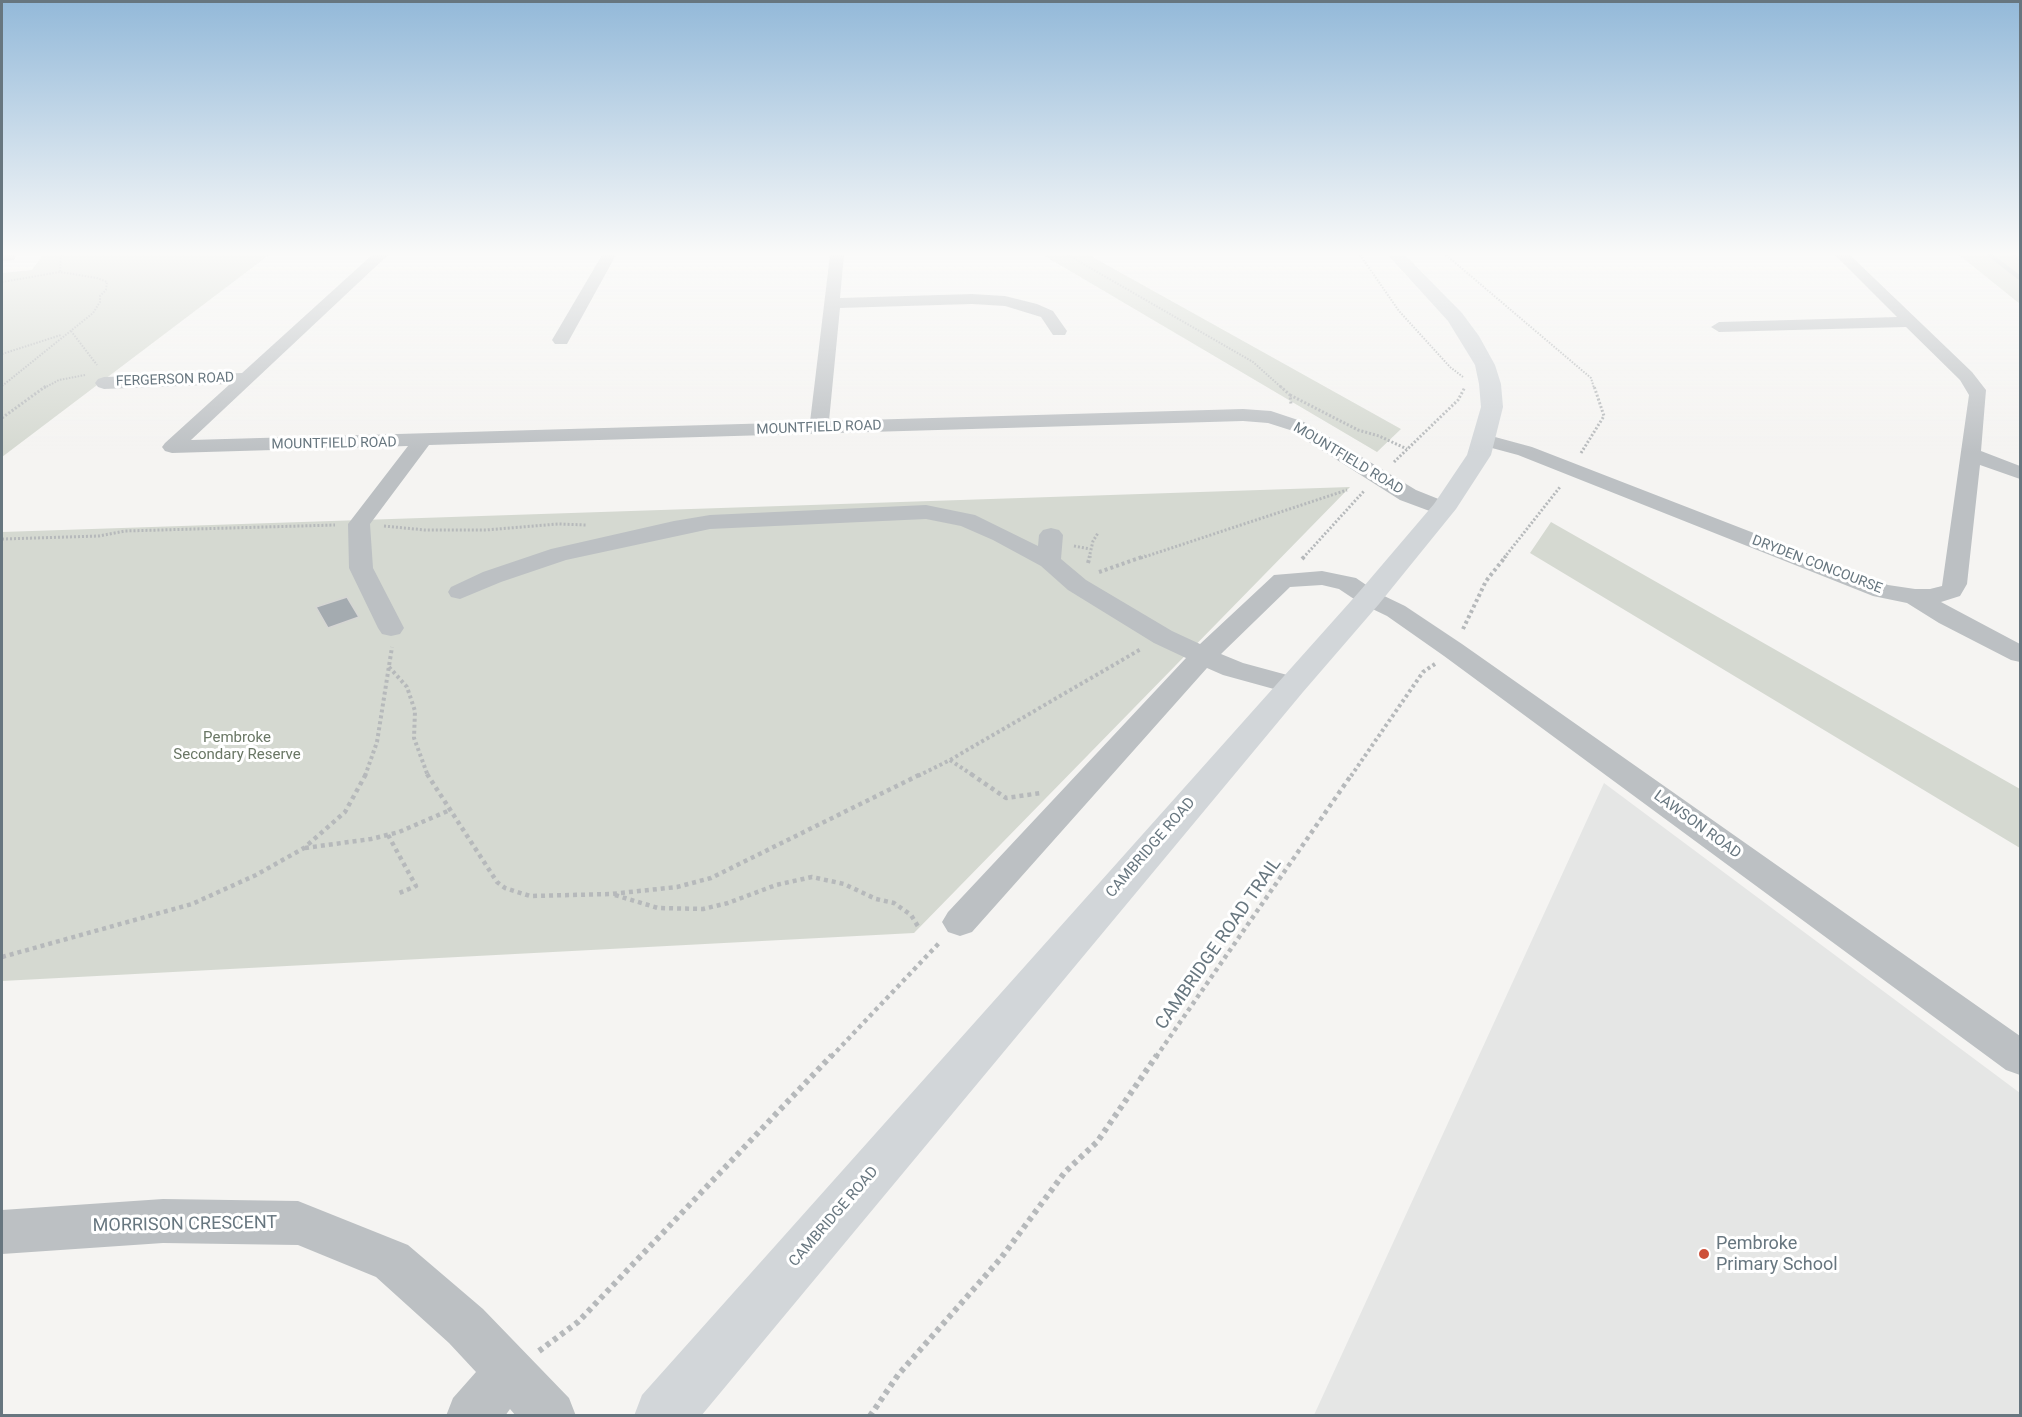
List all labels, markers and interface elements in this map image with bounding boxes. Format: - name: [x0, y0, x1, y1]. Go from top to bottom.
- street label: FERGERSON ROAD: [116, 370, 234, 390]
- street label: MOUNTFIELD ROAD: [756, 417, 882, 439]
- street label: MOUNTFIELD ROAD: [1290, 420, 1406, 498]
- street label: MOUNTFIELD ROAD: [271, 435, 397, 453]
- street label: DRYDEN CONCOURSE: [1750, 532, 1884, 598]
- park label: Pembroke Secondary Reserve: [173, 729, 301, 764]
- street label: LAWSON ROAD: [1650, 787, 1744, 863]
- street label: CAMBRIDGE ROAD: [1103, 794, 1199, 902]
- street label: CAMBRIDGE ROAD TRAIL: [1151, 854, 1287, 1034]
- street label: CAMBRIDGE ROAD: [786, 1163, 882, 1271]
- street label: MORRISON CRESCENT: [93, 1213, 277, 1237]
- place label: Pembroke Primary School: [1716, 1233, 1838, 1276]
- marker: Pembroke Primary School: [1697, 1247, 1711, 1261]

